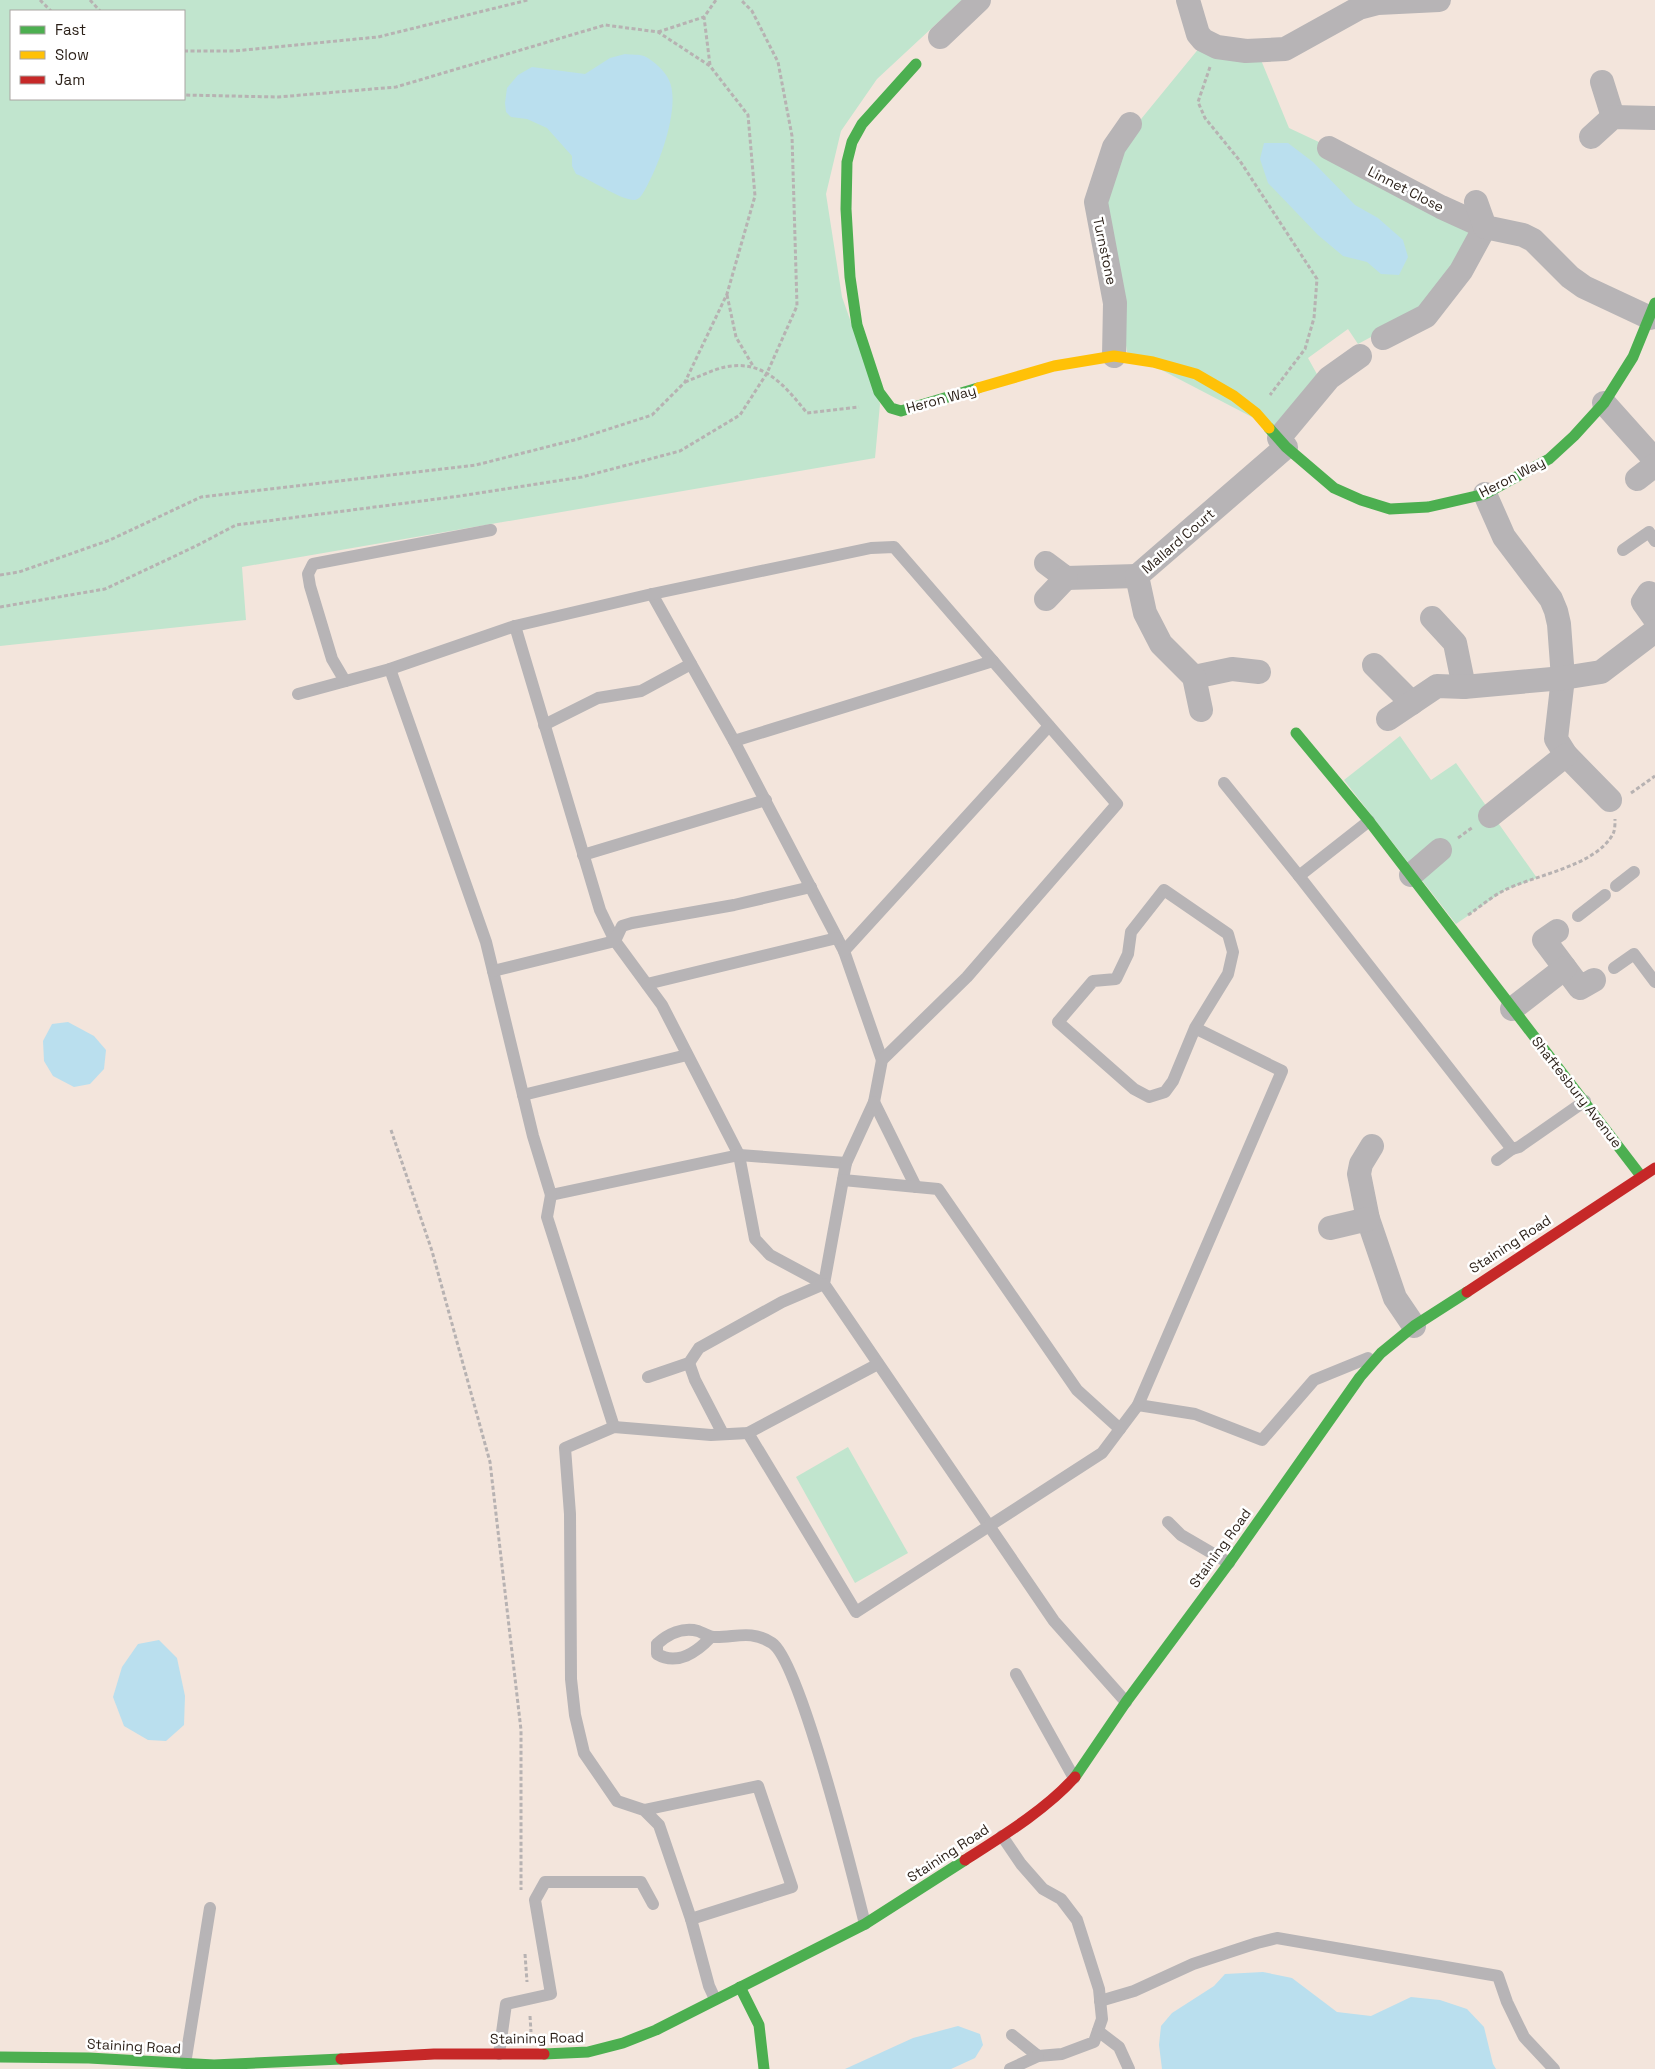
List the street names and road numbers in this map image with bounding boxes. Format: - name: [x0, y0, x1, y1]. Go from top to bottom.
- street label: Linnet Close: [1365, 162, 1447, 216]
- street label: Turnstone: [1089, 216, 1121, 286]
- street label: Heron Way: [904, 381, 978, 417]
- street label: Heron Way: [1476, 453, 1548, 501]
- street label: Mallard Court: [1138, 504, 1218, 578]
- street label: Shaftesbury Avenue: [1528, 1033, 1626, 1151]
- street label: Staining Road: [1466, 1211, 1554, 1277]
- street label: Staining Road: [1185, 1505, 1255, 1591]
- street label: Staining Road: [904, 1820, 992, 1886]
- street label: Staining Road: [490, 2028, 584, 2048]
- street label: Staining Road: [87, 2035, 181, 2057]

